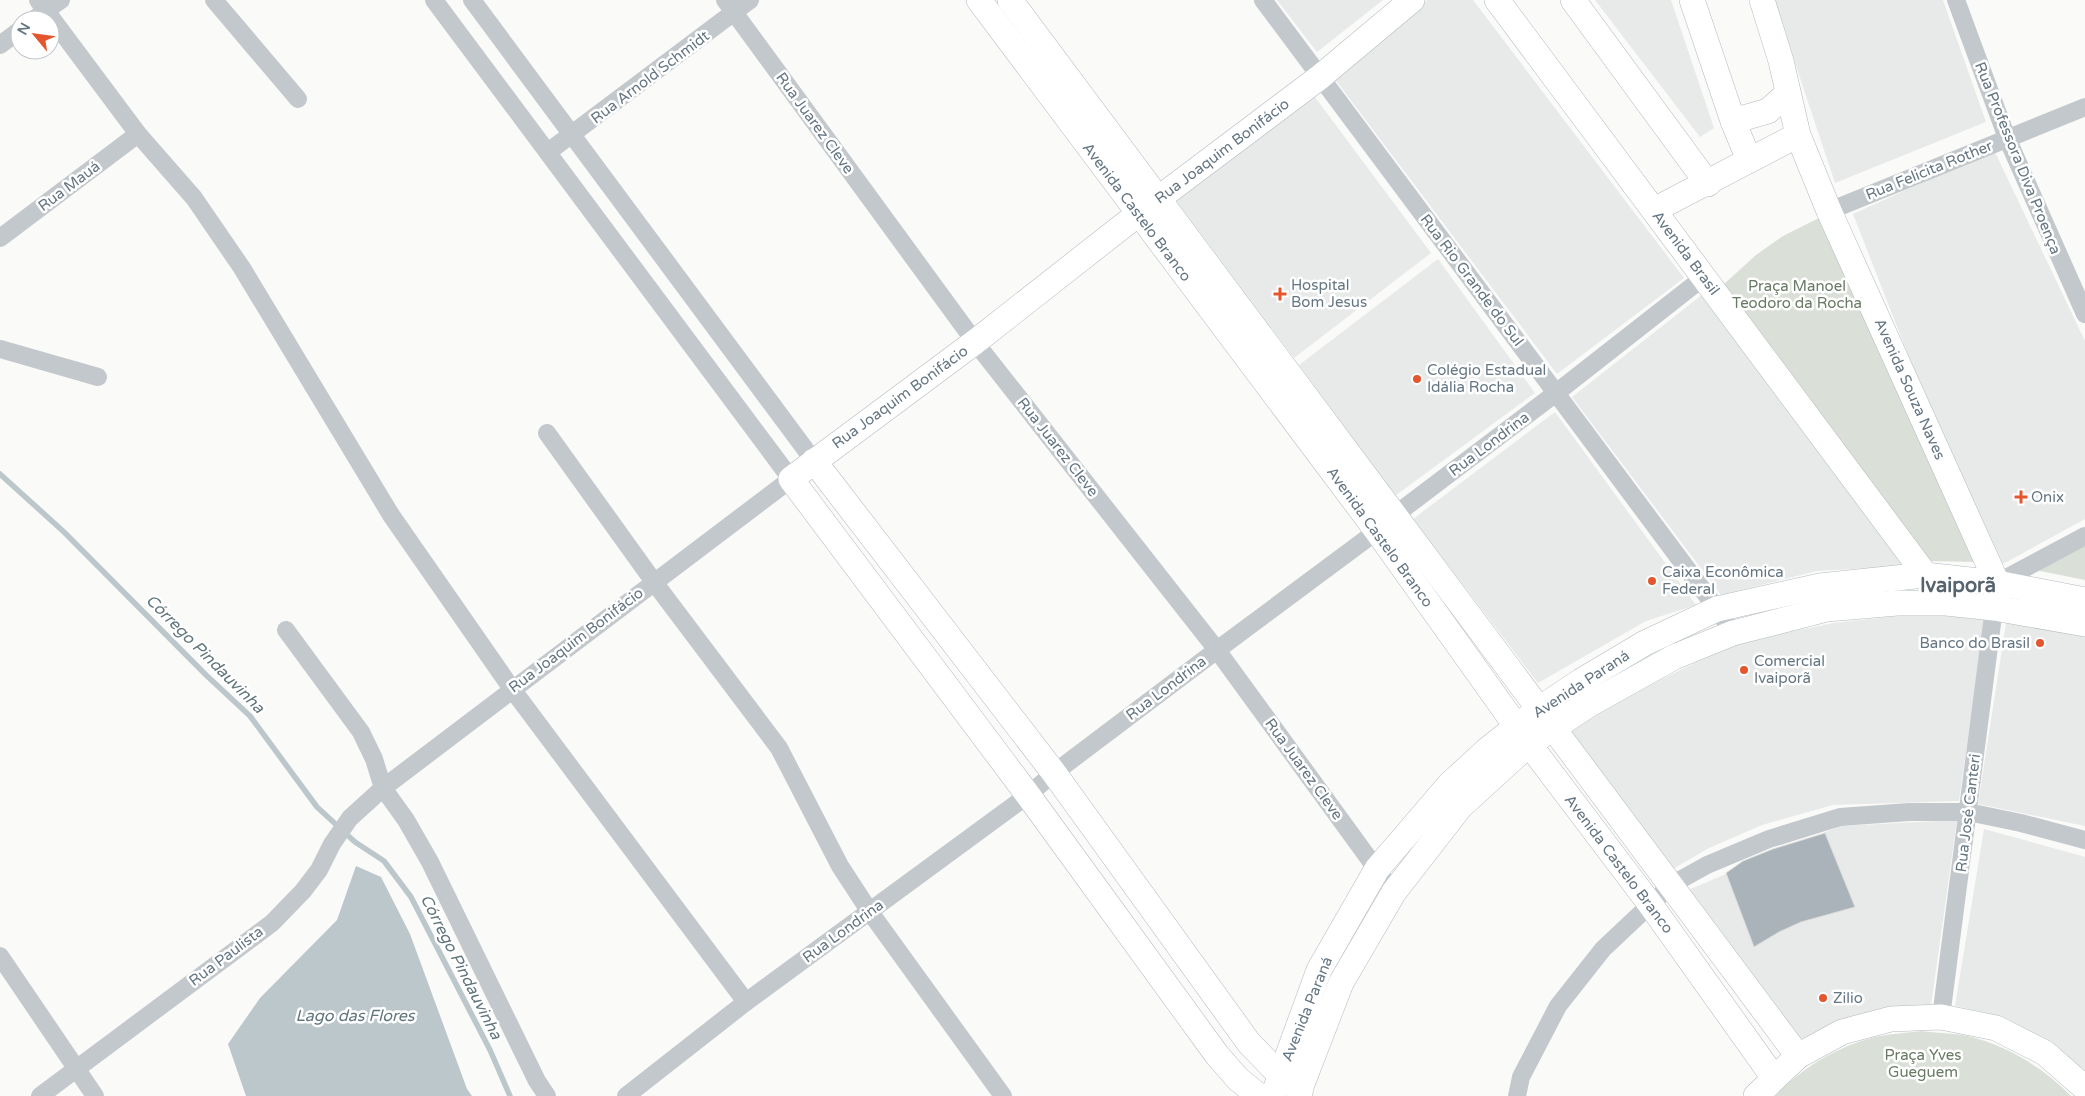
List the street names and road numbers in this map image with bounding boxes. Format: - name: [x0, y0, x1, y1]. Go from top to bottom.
- street label: Rua Arnold Schmidt: [587, 26, 713, 127]
- street label: Rua Professora Diva Proença: [1971, 59, 2065, 257]
- street label: Rua Juarez Cleve: [772, 69, 858, 177]
- street label: Rua Joaquim Bonifácio: [1151, 95, 1293, 207]
- street label: Rua Felicita Rother: [1863, 136, 1995, 204]
- street label: Avenida Castelo Branco: [1079, 139, 1195, 285]
- street label: Rua Mauá: [35, 157, 103, 215]
- street label: Avenida Brasil: [1648, 207, 1724, 299]
- street label: Rua Rio Grande do Sul: [1416, 210, 1528, 350]
- street label: Avenida Souza Naves: [1871, 316, 1949, 462]
- street label: Rua Joaquim Bonifácio: [828, 342, 972, 452]
- street label: Rua Juarez Cleve: [1014, 394, 1102, 500]
- street label: Rua Londrina: [1445, 408, 1533, 480]
- street label: Avenida Castelo Branco: [1323, 463, 1437, 611]
- street label: Rua Joaquim Bonifácio: [505, 584, 647, 696]
- street label: Avenida Paraná: [1529, 646, 1633, 722]
- street label: Rua Londrina: [1122, 652, 1210, 724]
- street label: Rua Juarez Cleve: [1261, 715, 1347, 823]
- street label: Rua José Canteri: [1952, 753, 1984, 873]
- street label: Avenida Castelo Branco: [1561, 791, 1677, 937]
- street label: Rua Londrina: [799, 896, 887, 966]
- street label: Rua Paulista: [185, 922, 267, 990]
- street label: Avenida Paraná: [1278, 954, 1336, 1064]

